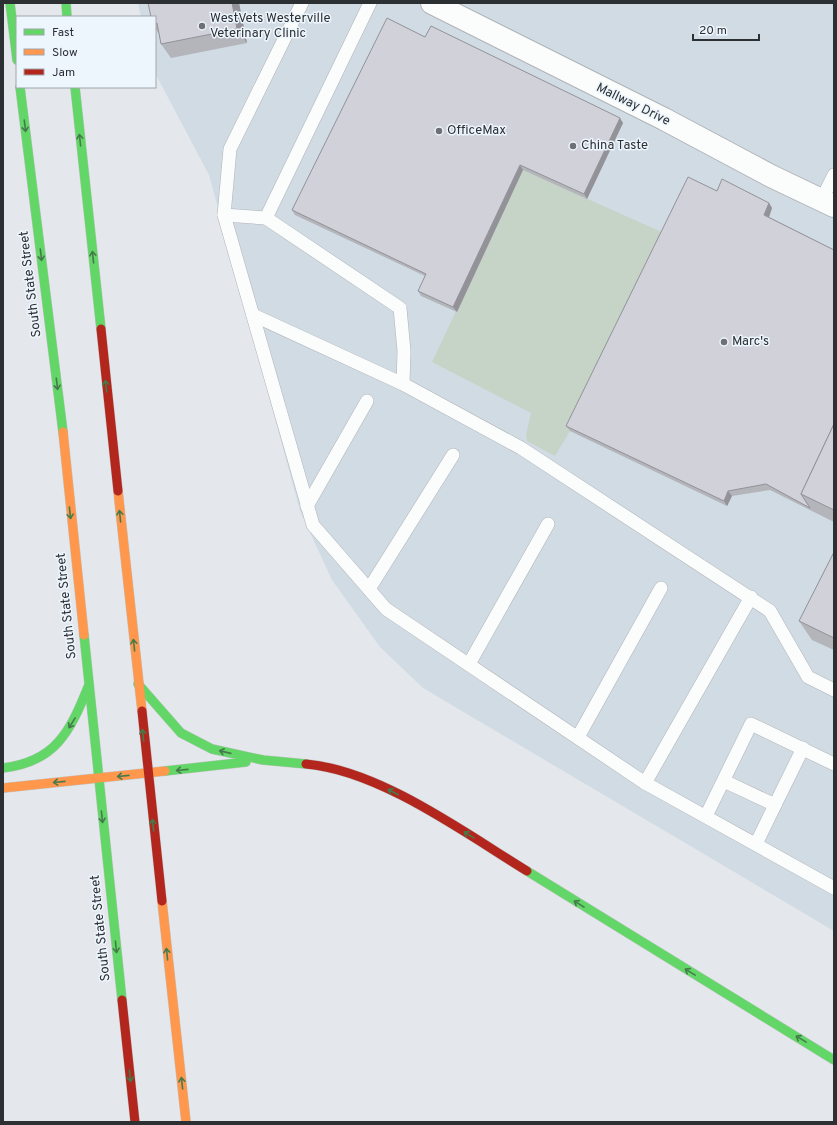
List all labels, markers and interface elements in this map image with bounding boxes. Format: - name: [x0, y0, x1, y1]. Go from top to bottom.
- place label: WestVets Westerville Veterinary Clinic: [210, 11, 330, 42]
- legend: [16, 16, 156, 88]
- scale bar: [693, 16, 759, 42]
- marker: WestVets Westerville Veterinary Clinic: [197, 21, 207, 31]
- text: 20 m: [699, 23, 727, 39]
- text: Fast: [52, 25, 74, 41]
- text: Slow: [52, 45, 78, 61]
- text: Jam: [52, 65, 75, 81]
- street label: Mallway Drive: [593, 80, 673, 130]
- one-way arrow: [21, 119, 29, 132]
- place label: OfficeMax: [447, 123, 506, 139]
- marker: OfficeMax: [434, 126, 444, 136]
- one-way arrow: [77, 134, 84, 147]
- place label: China Taste: [581, 138, 648, 154]
- marker: China Taste: [568, 141, 578, 151]
- street label: South State Street: [17, 230, 45, 338]
- one-way arrow: [37, 248, 45, 261]
- one-way arrow: [89, 251, 96, 264]
- place label: Marc's: [732, 334, 769, 350]
- marker: Marc's: [719, 337, 729, 347]
- one-way arrow: [53, 377, 61, 390]
- one-way arrow: [103, 380, 110, 393]
- one-way arrow: [67, 506, 74, 519]
- one-way arrow: [116, 509, 124, 522]
- street label: South State Street: [53, 552, 81, 660]
- one-way arrow: [130, 639, 137, 652]
- one-way arrow: [68, 717, 76, 728]
- one-way arrow: [140, 729, 147, 742]
- one-way arrow: [218, 747, 231, 755]
- one-way arrow: [176, 766, 189, 773]
- one-way arrow: [116, 772, 129, 780]
- one-way arrow: [53, 779, 66, 786]
- one-way arrow: [387, 788, 399, 795]
- one-way arrow: [98, 811, 105, 824]
- one-way arrow: [149, 819, 157, 832]
- one-way arrow: [464, 831, 475, 839]
- street label: South State Street: [87, 874, 115, 982]
- one-way arrow: [573, 899, 585, 907]
- one-way arrow: [112, 940, 119, 953]
- one-way arrow: [164, 948, 171, 961]
- one-way arrow: [684, 967, 696, 975]
- one-way arrow: [795, 1035, 807, 1043]
- one-way arrow: [126, 1069, 133, 1082]
- one-way arrow: [178, 1077, 185, 1090]

